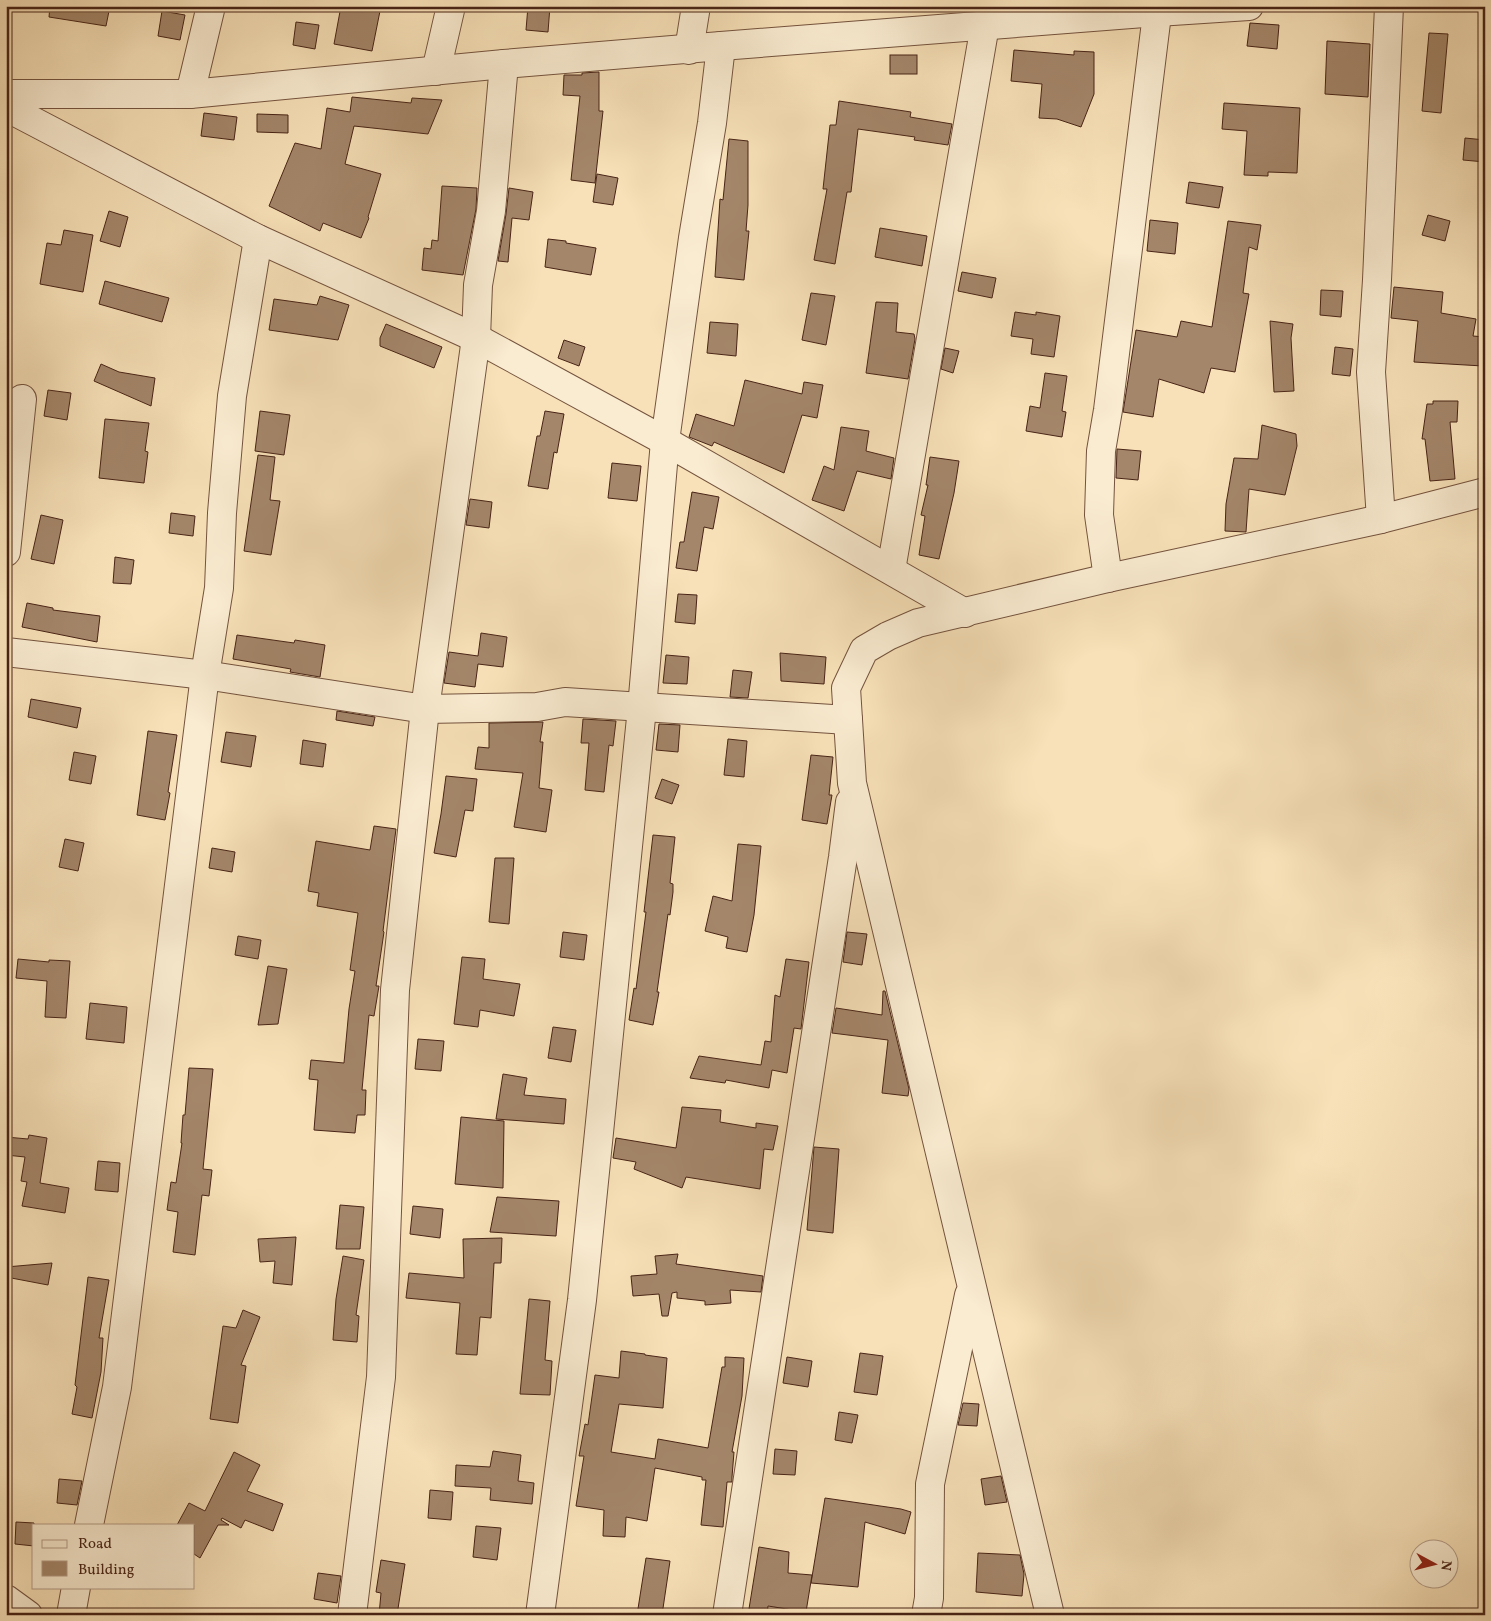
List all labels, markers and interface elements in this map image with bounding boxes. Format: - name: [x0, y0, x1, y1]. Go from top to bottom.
- legend: [32, 1524, 195, 1588]
- text: Road: [78, 1534, 112, 1555]
- north arrow: [1408, 1538, 1458, 1588]
- text: N: [1435, 1559, 1455, 1572]
- text: Building: [78, 1560, 135, 1581]

